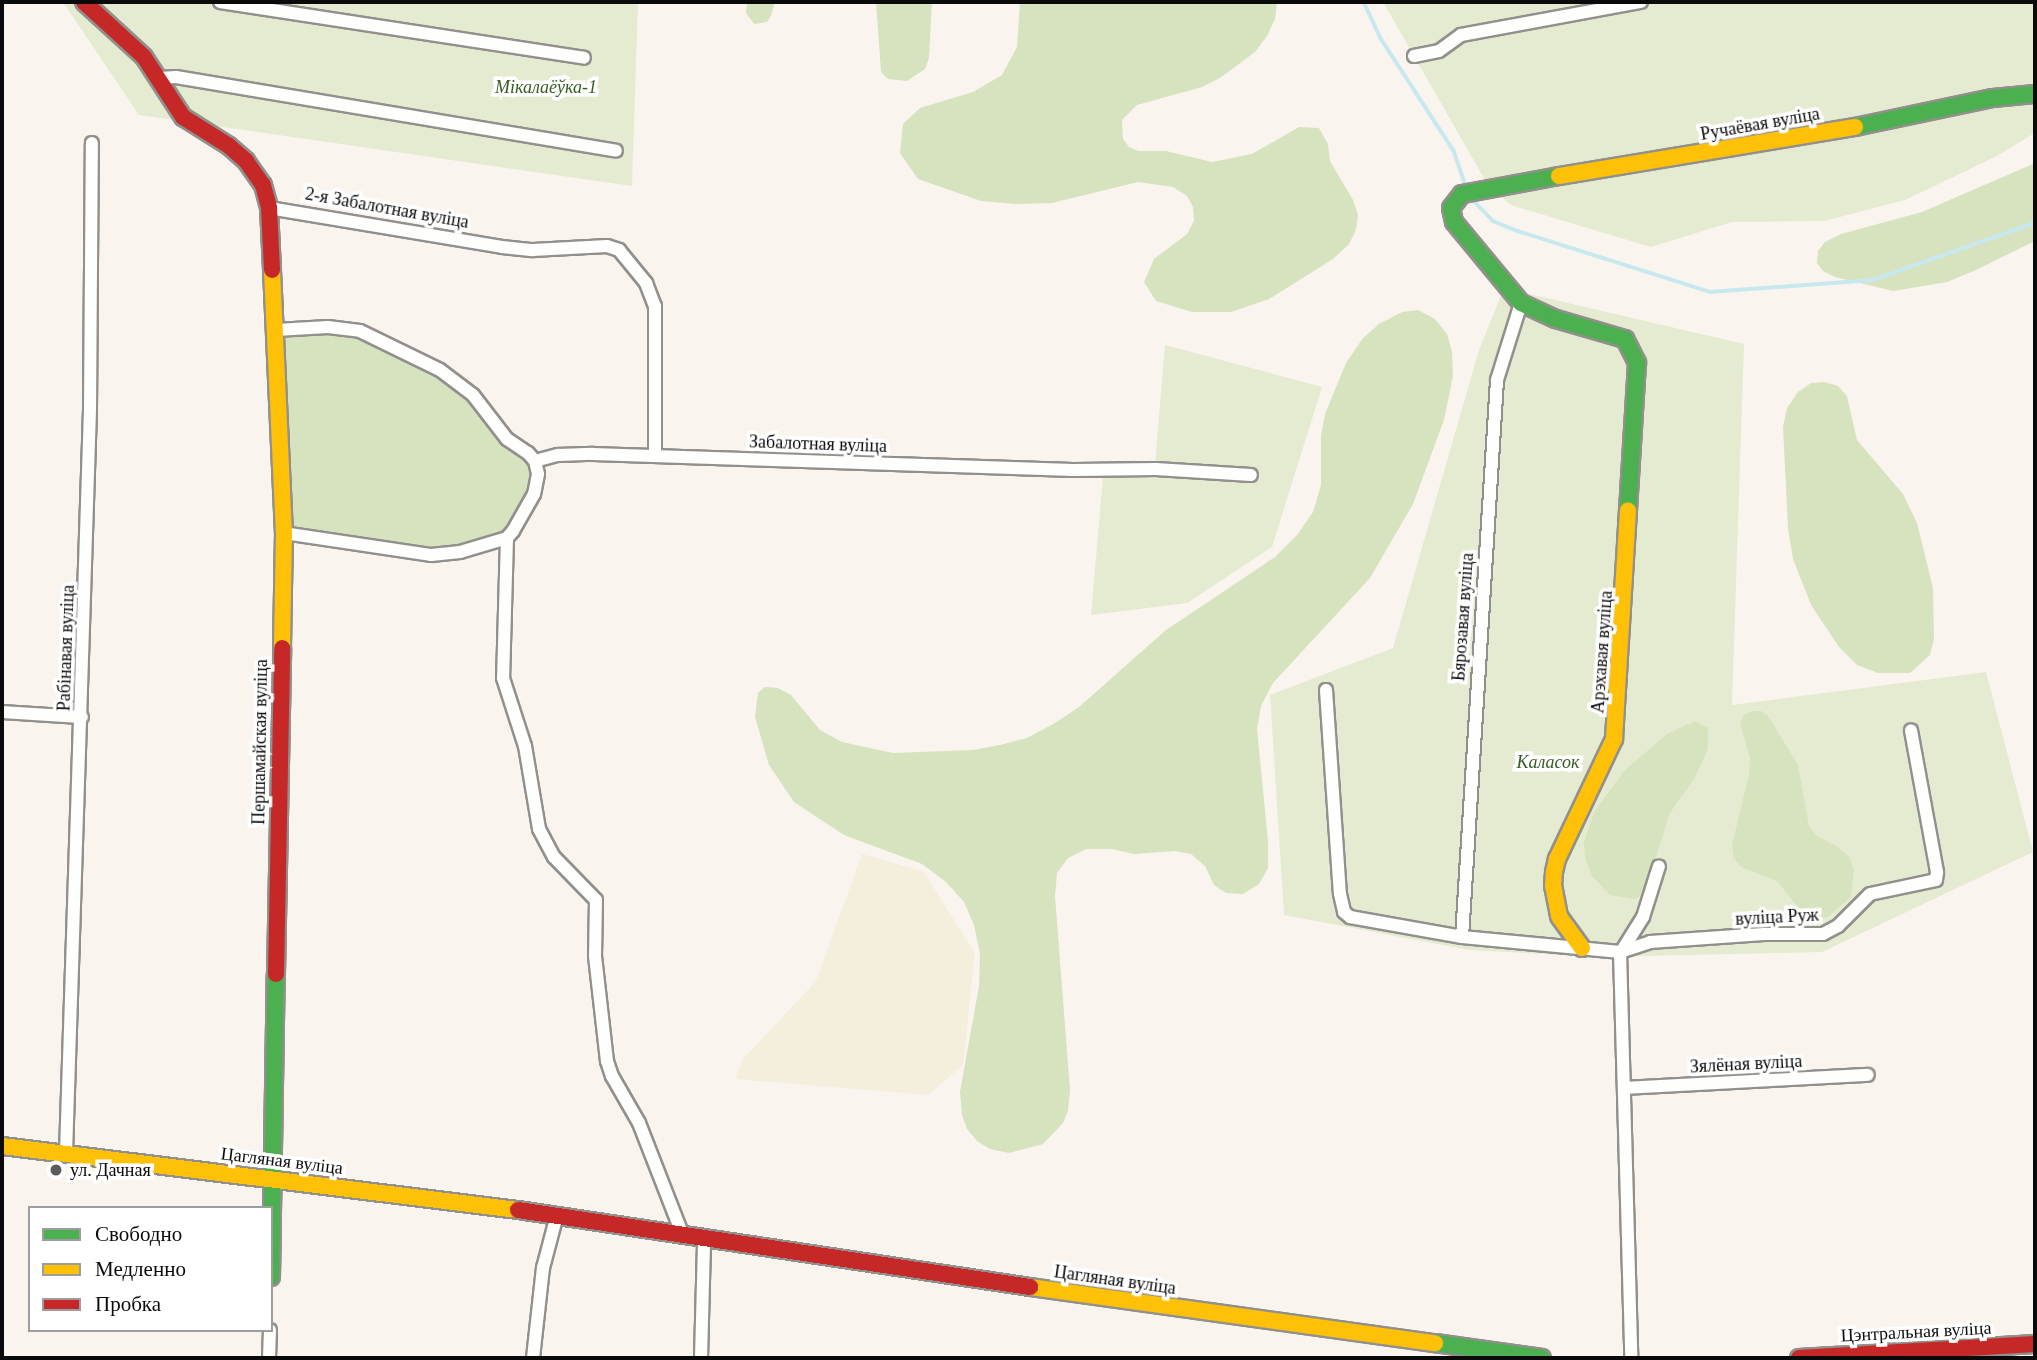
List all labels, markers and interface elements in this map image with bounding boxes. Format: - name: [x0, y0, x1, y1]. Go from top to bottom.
- park label: Мікалаёўка-1: [495, 76, 597, 98]
- street label: Ручаёвая вуліца: [1699, 103, 1821, 145]
- street label: 2-я Забалотная вуліца: [303, 183, 471, 233]
- street label: Забалотная вуліца: [749, 431, 887, 457]
- street label: Бярозавая вуліца: [1448, 552, 1478, 682]
- street label: Рабінавая вуліца: [53, 584, 79, 712]
- street label: Арэхавая вуліца: [1587, 590, 1617, 714]
- street label: Першамайская вуліца: [248, 659, 272, 825]
- park label: Каласок: [1517, 751, 1579, 773]
- street label: вуліца Руж: [1735, 904, 1819, 930]
- street label: Зялёная вуліца: [1689, 1050, 1803, 1078]
- street label: Цагляная вуліца: [220, 1143, 344, 1179]
- place label: ул. Дачная: [70, 1159, 151, 1181]
- marker: ул. Дачная: [48, 1162, 64, 1178]
- legend: [28, 1206, 273, 1332]
- text: Свободно: [95, 1222, 182, 1246]
- text: Медленно: [95, 1257, 186, 1281]
- street label: Цагляная вуліца: [1053, 1261, 1177, 1299]
- text: Пробка: [95, 1292, 161, 1316]
- street label: Цэнтральная вуліца: [1840, 1317, 1992, 1347]

